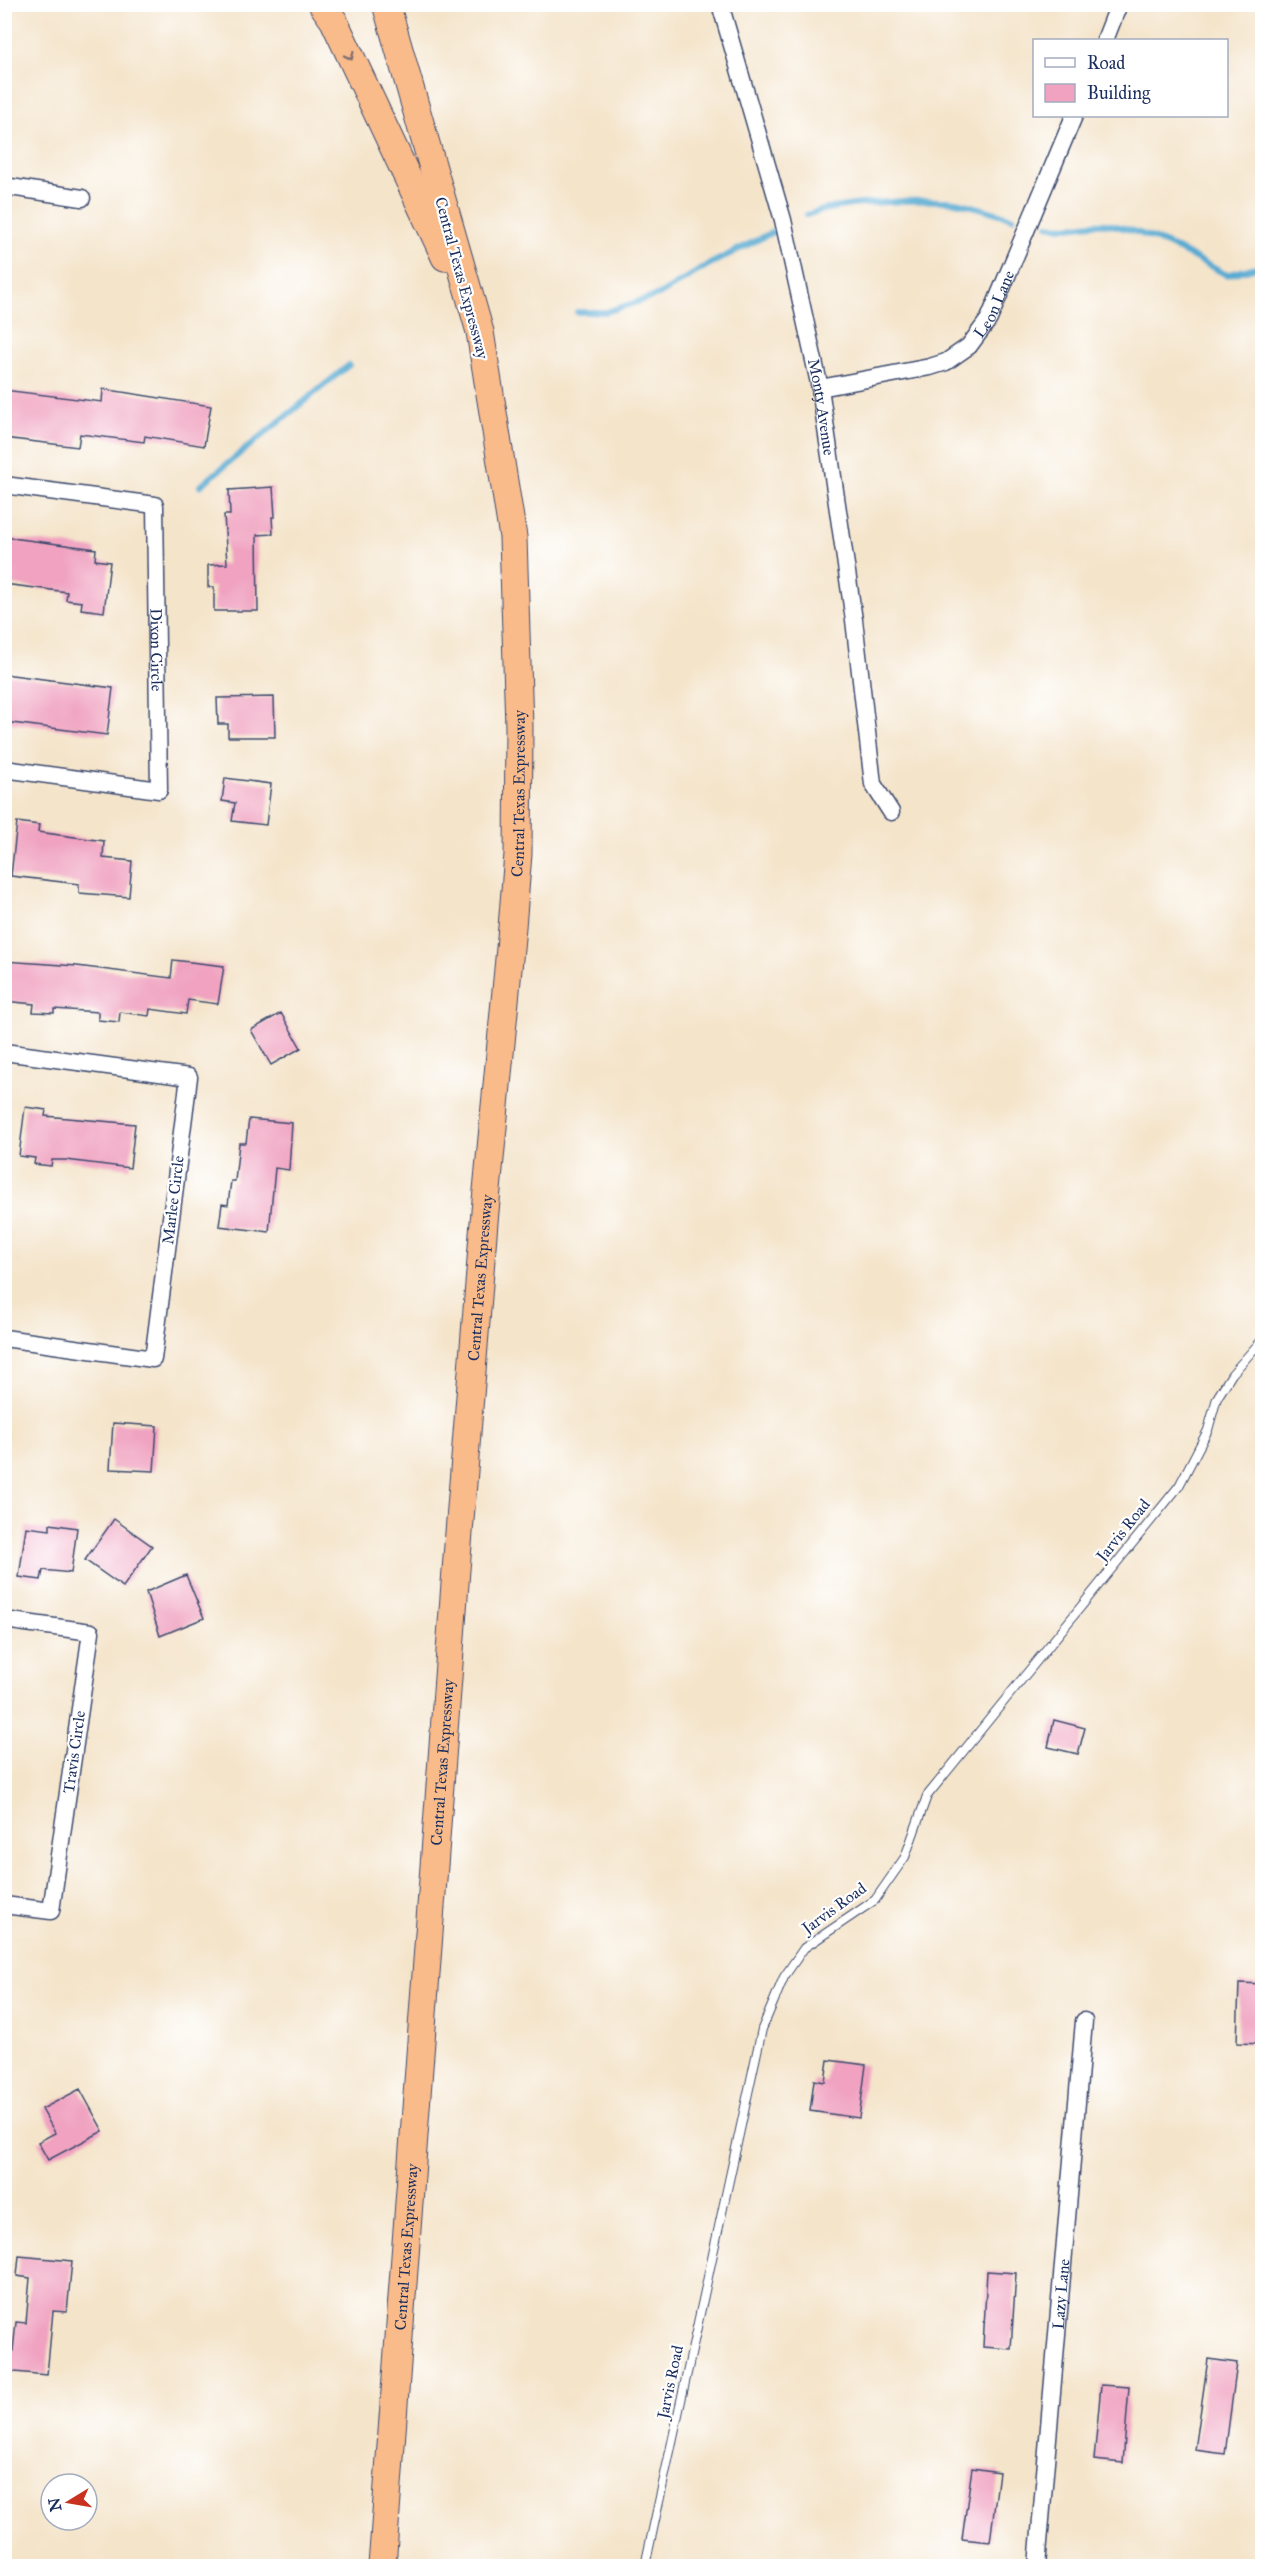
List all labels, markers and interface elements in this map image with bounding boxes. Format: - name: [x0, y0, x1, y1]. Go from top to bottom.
- legend: [1033, 39, 1228, 117]
- one-way arrow: [343, 49, 355, 60]
- text: Road: [1087, 52, 1125, 74]
- text: Building: [1087, 82, 1151, 105]
- street label: Central Texas Expressway: [431, 195, 493, 362]
- street label: Leon Lane: [969, 267, 1018, 341]
- street label: Monty Avenue: [804, 357, 839, 457]
- street label: Dixon Circle: [147, 608, 167, 692]
- street label: Central Texas Expressway: [507, 709, 529, 878]
- street label: Marlee Circle: [158, 1154, 188, 1245]
- street label: Central Texas Expressway: [463, 1193, 496, 1362]
- street label: Jarvis Road: [1091, 1495, 1155, 1567]
- street label: Central Texas Expressway: [426, 1678, 457, 1846]
- street label: Travis Circle: [59, 1709, 89, 1795]
- street label: Jarvis Road: [797, 1878, 870, 1940]
- street label: Central Texas Expressway: [390, 2162, 421, 2331]
- street label: Lazy Lane: [1048, 2258, 1073, 2330]
- street label: Jarvis Road: [653, 2344, 688, 2423]
- north arrow: [39, 2472, 99, 2532]
- text: N: [44, 2496, 65, 2513]

